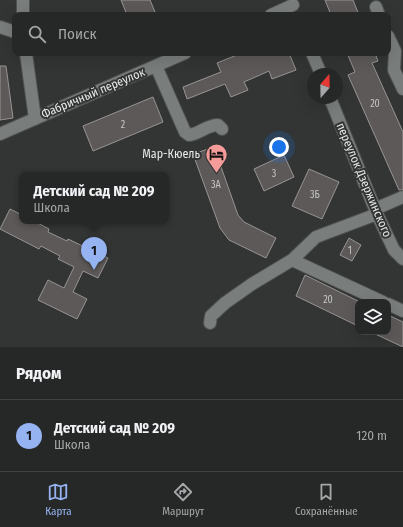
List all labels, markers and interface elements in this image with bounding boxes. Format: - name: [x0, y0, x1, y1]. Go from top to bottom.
- search box: [12, 12, 391, 56]
- icon: search: [26, 23, 48, 45]
- text: Поиск: [58, 25, 96, 43]
- street label: Фабричный переулок: [39, 65, 147, 121]
- north arrow: [307, 68, 343, 104]
- house number: 20: [370, 98, 380, 110]
- house number: 2: [121, 119, 126, 131]
- street label: переулок Дзержинского: [334, 121, 394, 239]
- your location: [269, 137, 289, 157]
- hotel icon: Мар-Кюель: [203, 141, 229, 174]
- place label: Мар-Кюель: [142, 147, 200, 161]
- house number: 3: [272, 168, 277, 180]
- popup: [19, 172, 169, 224]
- house number: 3А: [211, 179, 222, 191]
- text: Детский сад № 209: [33, 182, 155, 200]
- house number: 3Б: [310, 189, 320, 201]
- text: Школа: [33, 200, 70, 215]
- pin: 1: [81, 237, 107, 270]
- house number: 1: [348, 245, 352, 257]
- house number: 20: [323, 294, 333, 306]
- map controls: [355, 299, 391, 335]
- button: layers: [355, 299, 391, 335]
- text: Рядом: [16, 363, 61, 384]
- text: Детский сад № 209: [54, 419, 175, 437]
- text: 1: [26, 428, 32, 443]
- text: 120 m: [356, 428, 387, 443]
- text: Школа: [54, 437, 90, 452]
- tab: Карта: [45, 481, 72, 518]
- tab: Маршрут: [162, 481, 204, 518]
- tab: Сохранённые: [295, 481, 358, 518]

